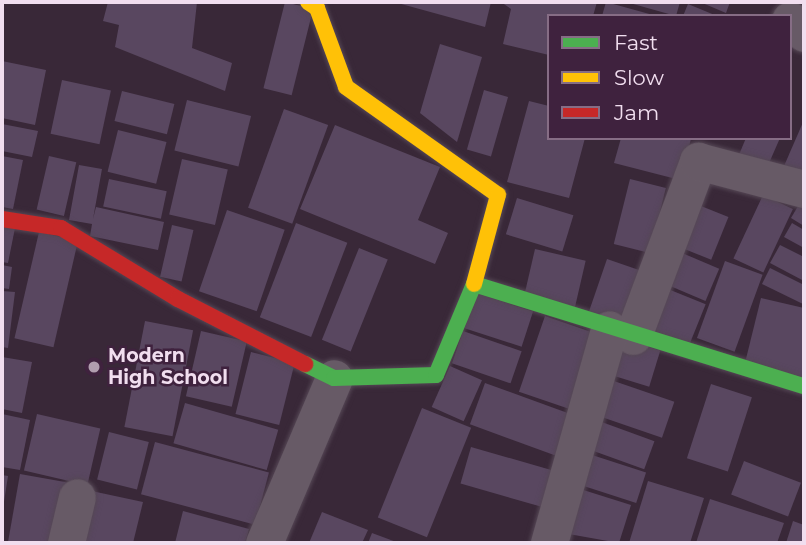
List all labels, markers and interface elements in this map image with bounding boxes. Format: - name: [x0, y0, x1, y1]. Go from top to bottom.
- legend: [547, 14, 792, 140]
- text: Fast: [614, 30, 658, 55]
- text: Slow: [614, 65, 664, 90]
- text: Jam: [614, 100, 659, 125]
- place label: Modern High School: [108, 345, 228, 389]
- marker: Modern High School: [86, 359, 102, 375]

